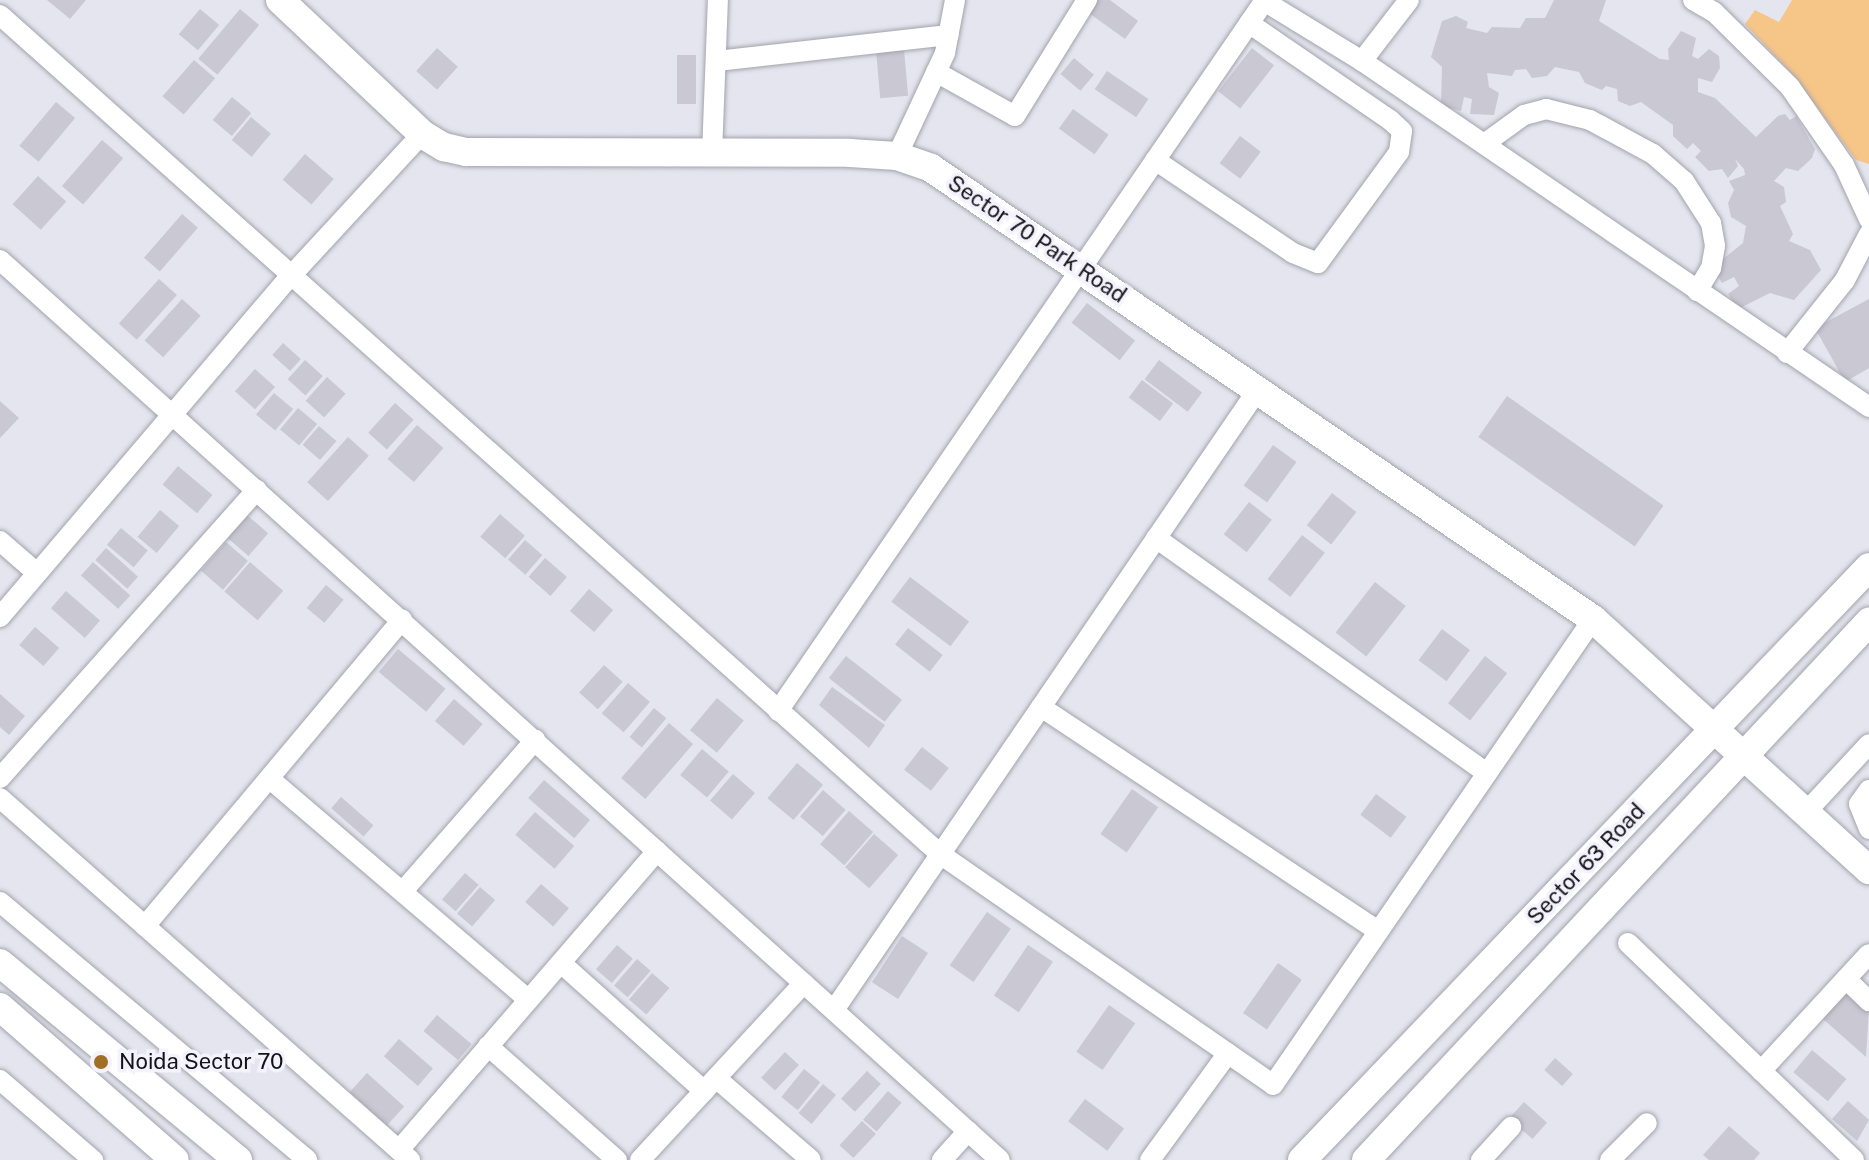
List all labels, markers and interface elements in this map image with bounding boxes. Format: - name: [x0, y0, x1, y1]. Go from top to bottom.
- street label: Sector 70 Park Road: [943, 170, 1131, 308]
- street label: Sector 63 Road: [1522, 798, 1650, 930]
- place label: Noida Sector 70: [119, 1049, 283, 1075]
- marker: Noida Sector 70: [90, 1051, 112, 1073]

